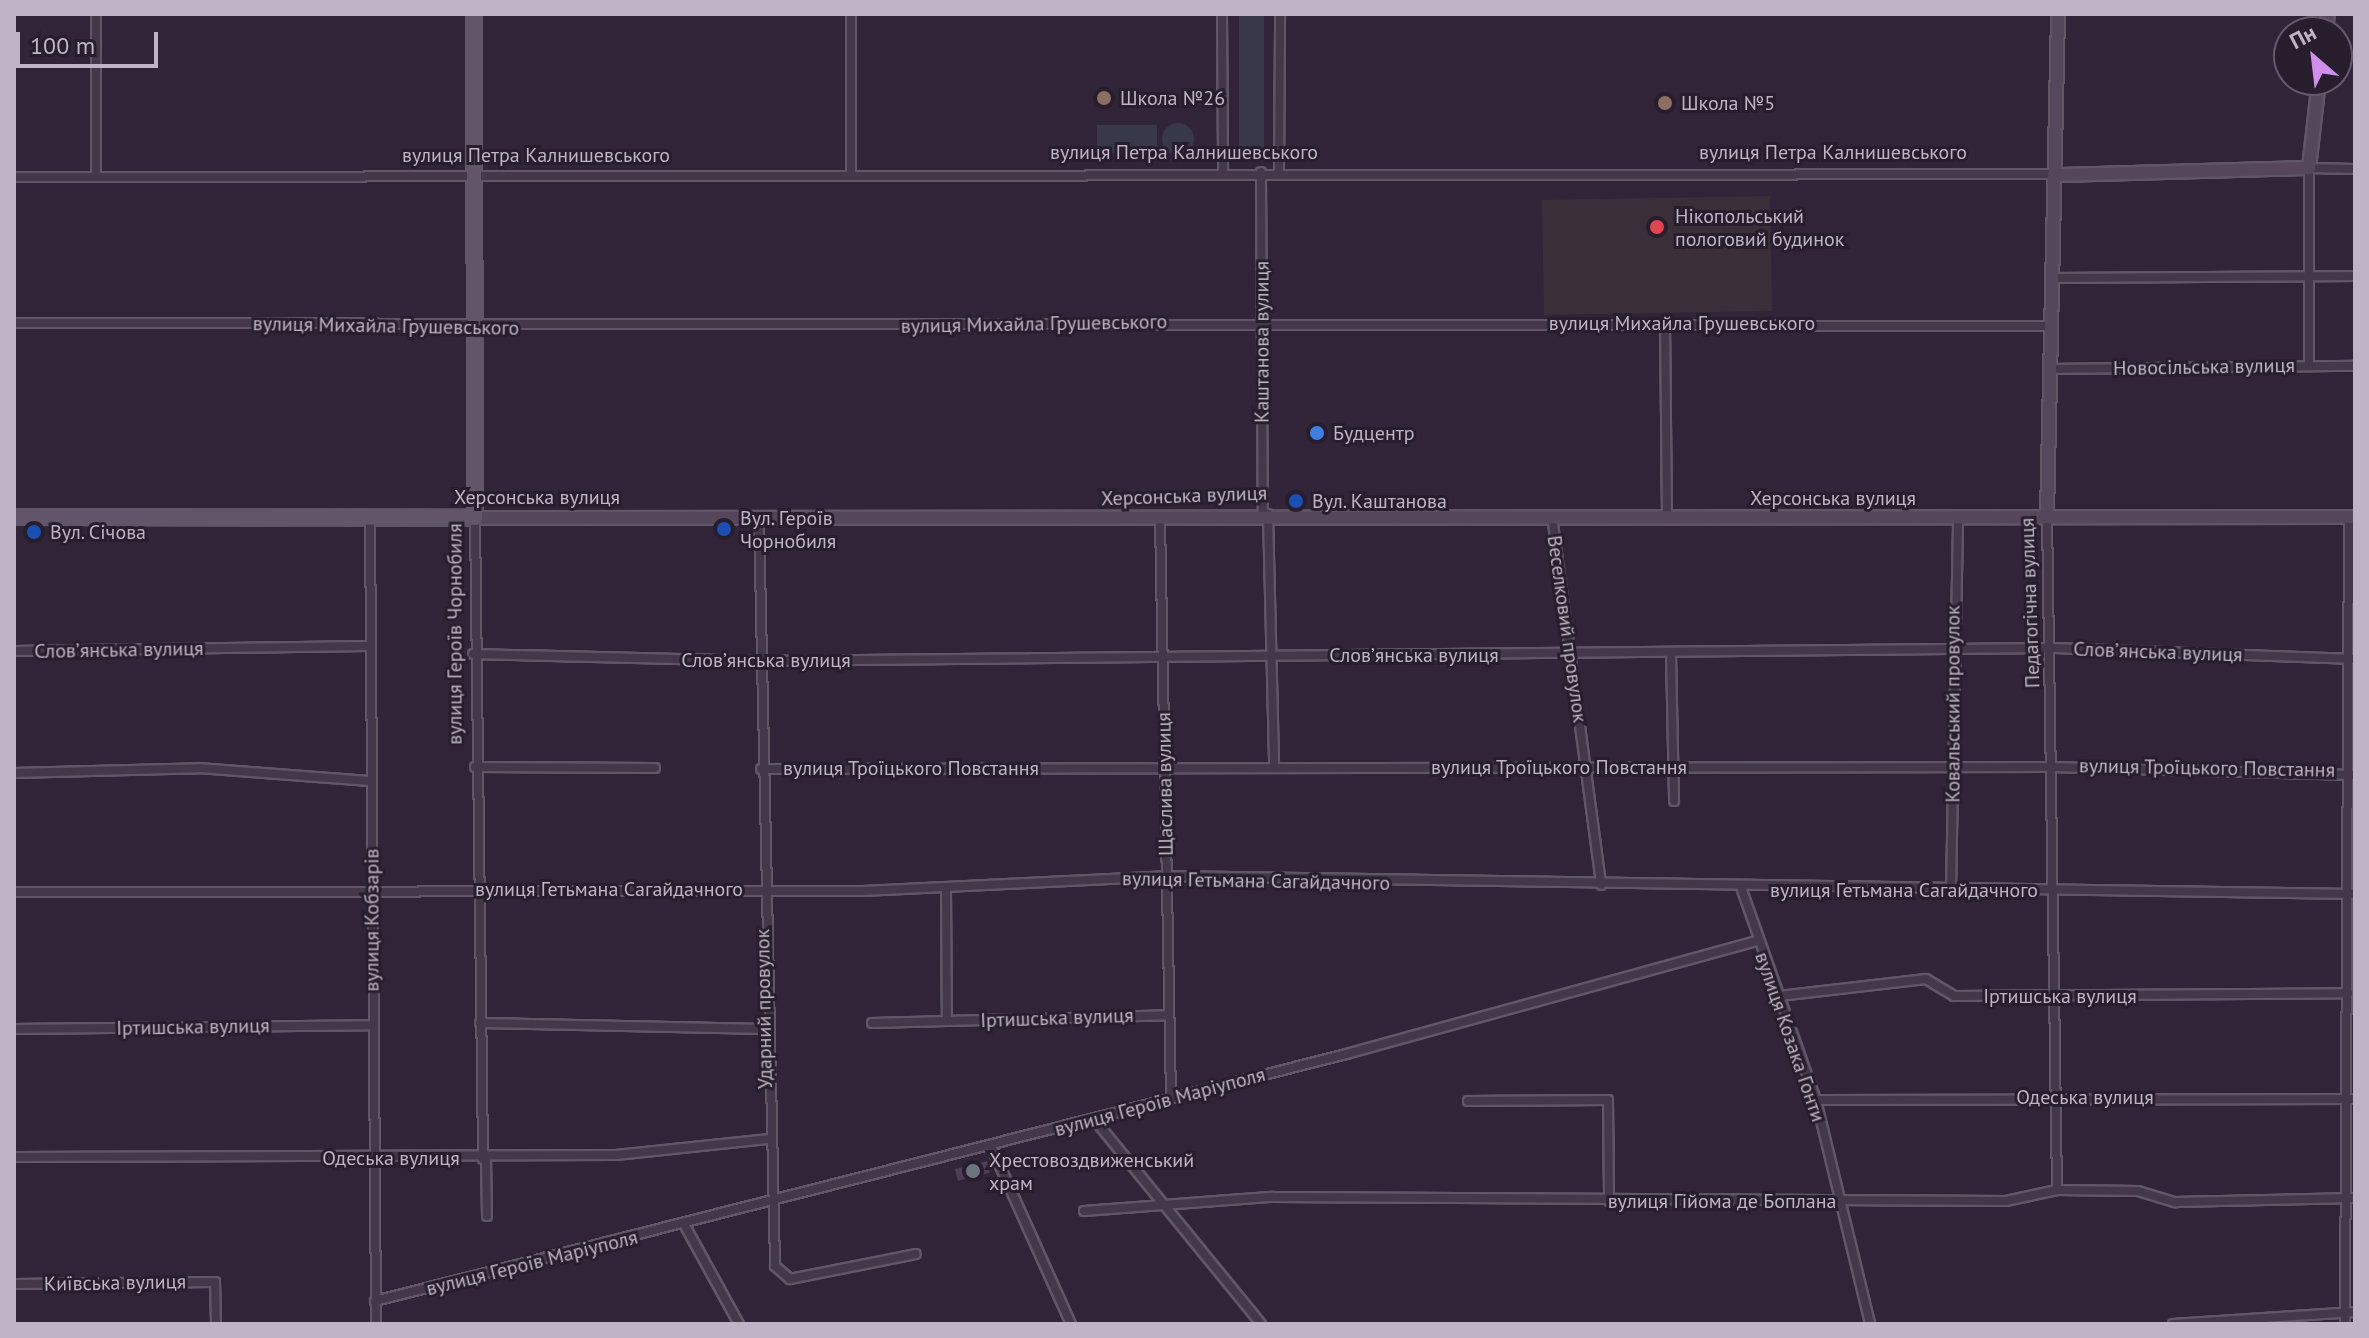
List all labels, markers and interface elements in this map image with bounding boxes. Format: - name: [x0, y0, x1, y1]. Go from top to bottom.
- scale bar: [20, 16, 162, 66]
- north arrow: [2273, 16, 2353, 96]
- text: Пн: [2285, 18, 2321, 55]
- text: 100 m: [30, 30, 95, 61]
- place label: Школа №26: [1120, 86, 1225, 110]
- marker: Школа №26: [1095, 89, 1113, 107]
- place label: Школа №5: [1681, 91, 1775, 115]
- marker: Школа №5: [1656, 94, 1674, 112]
- street label: вулиця Петра Калнишевського: [1050, 140, 1318, 164]
- street label: вулиця Петра Калнишевського: [1699, 140, 1967, 164]
- street label: вулиця Петра Калнишевського: [402, 143, 670, 167]
- place label: Нікопольський пологовий будинок: [1675, 204, 1844, 251]
- marker: Нікопольський пологовий будинок: [1646, 216, 1668, 238]
- street label: Каштанова вулиця: [1250, 261, 1274, 423]
- street label: вулиця Михайла Грушевського: [901, 310, 1167, 338]
- street label: вулиця Михайла Грушевського: [1549, 311, 1815, 335]
- street label: вулиця Михайла Грушевського: [253, 312, 519, 340]
- street label: Новосільська вулиця: [2113, 353, 2295, 381]
- place label: Будцентр: [1333, 421, 1415, 445]
- marker: Будцентр: [1308, 424, 1326, 442]
- street label: Херсонська вулиця: [1101, 481, 1267, 511]
- street label: Херсонська вулиця: [454, 485, 620, 509]
- street label: Херсонська вулиця: [1750, 486, 1916, 510]
- place label: Вул. Каштанова: [1312, 489, 1449, 513]
- marker: Вул. Каштанова: [1287, 492, 1305, 510]
- place label: Вул. Героїв Чорнобиля: [740, 506, 836, 553]
- street label: Педагогічна вулиця: [2015, 517, 2045, 689]
- place label: Вул. Січова: [50, 520, 148, 544]
- marker: Вул. Героїв Чорнобиля: [715, 520, 733, 538]
- marker: Вул. Січова: [25, 523, 43, 541]
- street label: вулиця Героїв Чорнобиля: [443, 523, 467, 745]
- street label: Веселковий провулок: [1542, 534, 1592, 724]
- street label: Ковальський провулок: [1941, 605, 1965, 803]
- street label: Словʼянська вулиця: [34, 637, 204, 663]
- street label: Словʼянська вулиця: [2073, 637, 2243, 667]
- street label: Словʼянська вулиця: [1329, 643, 1499, 667]
- street label: Словʼянська вулиця: [681, 648, 851, 672]
- street label: Щаслива вулиця: [1152, 712, 1178, 856]
- street label: вулиця Троїцького Повстання: [2078, 754, 2336, 782]
- street label: вулиця Троїцького Повстання: [1431, 755, 1687, 779]
- street label: вулиця Троїцького Повстання: [783, 756, 1039, 780]
- street label: вулиця Кобзарів: [360, 848, 384, 992]
- street label: вулиця Гетьмана Сагайдачного: [1122, 867, 1390, 895]
- street label: вулиця Гетьмана Сагайдачного: [475, 877, 743, 901]
- street label: вулиця Гетьмана Сагайдачного: [1770, 878, 2038, 902]
- street label: Ударний провулок: [751, 929, 777, 1089]
- street label: вулиця Козака Гонти: [1750, 949, 1830, 1125]
- street label: Іртишська вулиця: [1983, 984, 2137, 1008]
- street label: Іртишська вулиця: [980, 1003, 1134, 1033]
- street label: Іртишська вулиця: [116, 1014, 270, 1040]
- street label: вулиця Героїв Маріуполя: [1052, 1062, 1268, 1142]
- street label: Одеська вулиця: [2016, 1085, 2154, 1109]
- street label: Одеська вулиця: [322, 1146, 460, 1170]
- place label: Хрестовоздвиженський храм: [989, 1148, 1194, 1195]
- marker: Хрестовоздвиженський храм: [964, 1162, 982, 1180]
- street label: вулиця Гійома де Боплана: [1608, 1189, 1836, 1213]
- street label: вулиця Героїв Маріуполя: [424, 1225, 640, 1301]
- street label: Київська вулиця: [44, 1270, 186, 1296]

